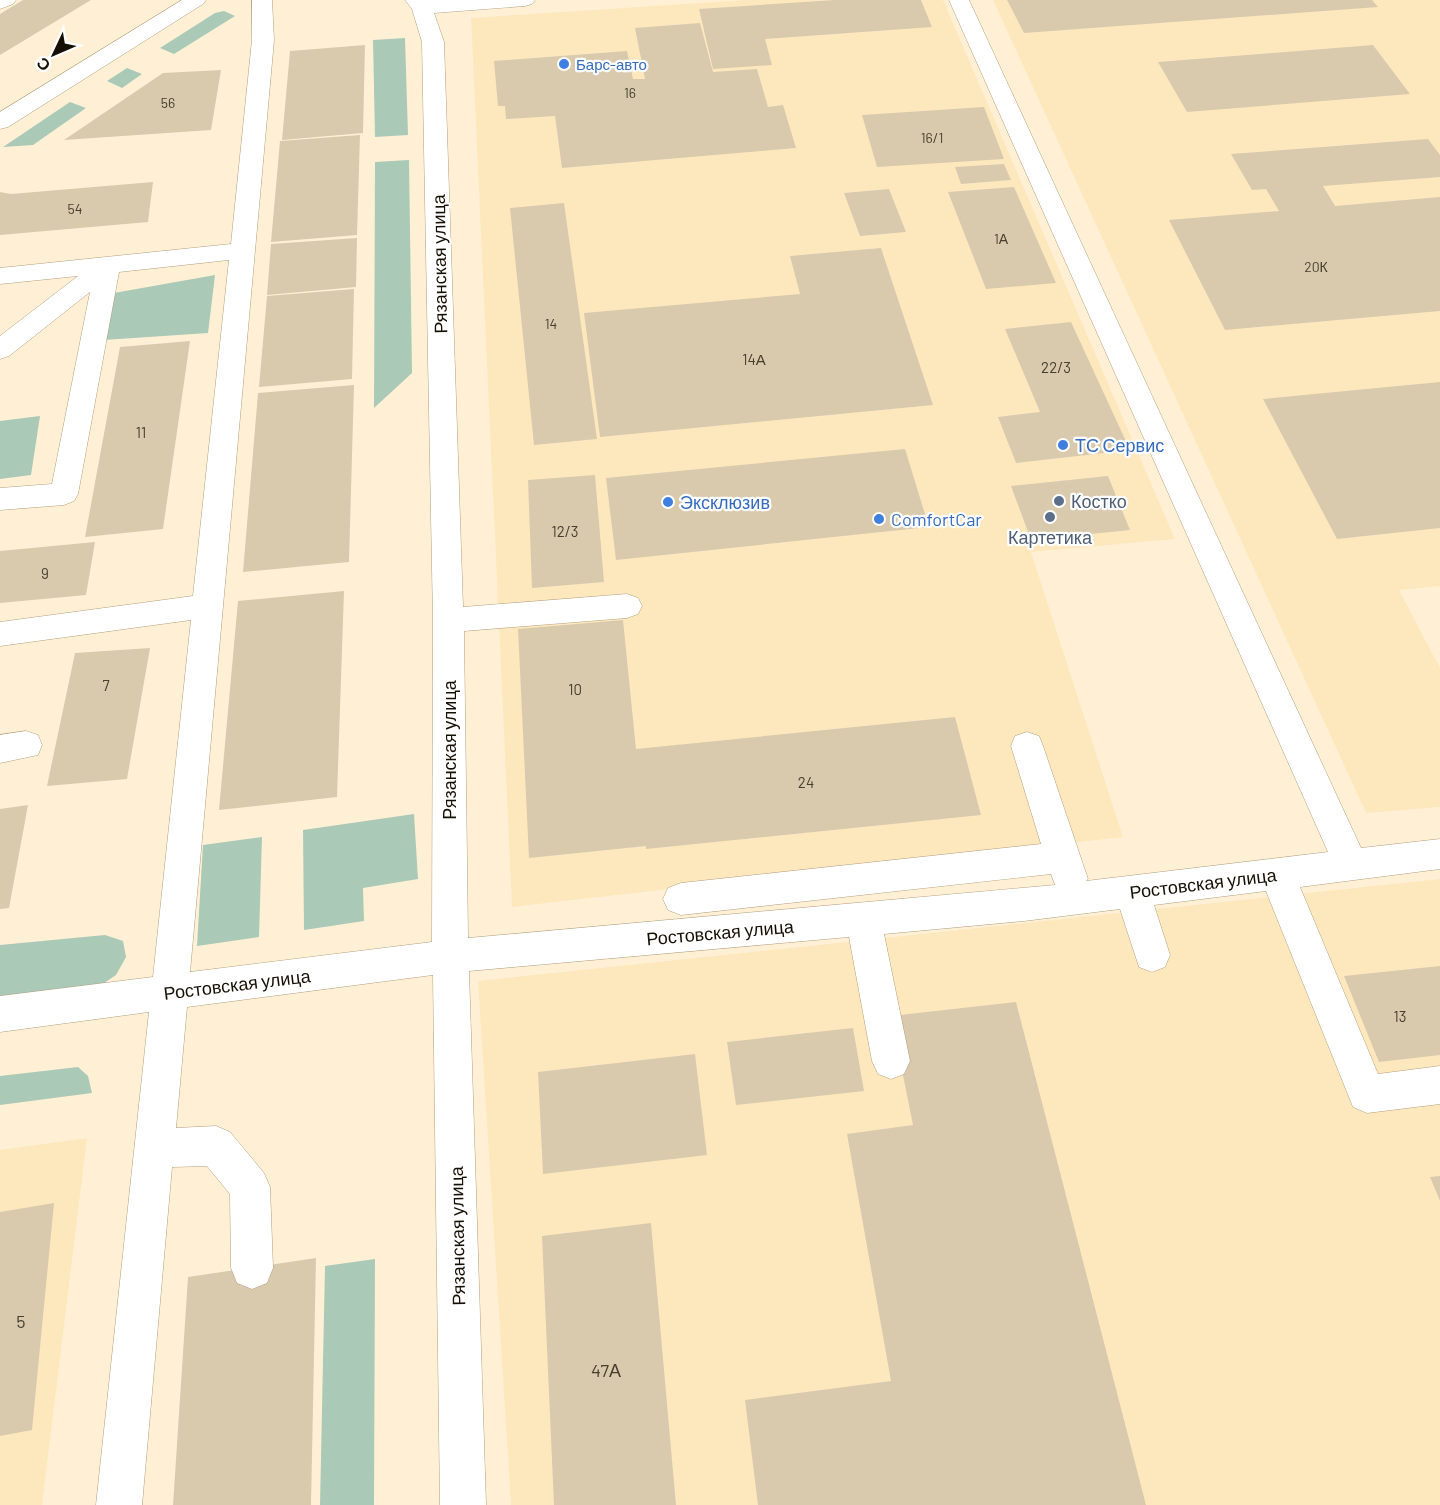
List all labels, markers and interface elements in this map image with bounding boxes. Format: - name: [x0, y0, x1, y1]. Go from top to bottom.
- north arrow: [24, 24, 84, 84]
- text: С: [32, 54, 54, 76]
- place label: Барс-авто: [576, 55, 647, 73]
- marker: Барс-авто: [557, 57, 571, 71]
- house number: 16: [624, 84, 636, 101]
- house number: 56: [161, 94, 175, 111]
- house number: 16/1: [921, 129, 943, 146]
- street label: Рязанская улица: [427, 193, 451, 334]
- house number: 54: [68, 200, 82, 217]
- house number: 1А: [994, 230, 1009, 247]
- house number: 20К: [1304, 258, 1329, 275]
- house number: 14: [545, 315, 557, 332]
- house number: 14А: [742, 350, 766, 368]
- house number: 22/3: [1041, 358, 1071, 376]
- house number: 11: [136, 423, 146, 441]
- place label: ТС Сервис: [1075, 434, 1164, 456]
- marker: ТС Сервис: [1056, 438, 1070, 452]
- place label: Костко: [1071, 490, 1127, 512]
- place label: Эксклюзив: [680, 491, 770, 513]
- marker: Костко: [1052, 494, 1066, 508]
- marker: Эксклюзив: [661, 495, 675, 509]
- place label: ComfortCar: [891, 508, 982, 530]
- marker: Картетика: [1043, 510, 1057, 524]
- marker: ComfortCar: [872, 512, 886, 526]
- house number: 12/3: [551, 522, 579, 540]
- place label: Картетика: [1008, 526, 1093, 548]
- house number: 9: [41, 564, 49, 582]
- house number: 7: [102, 676, 110, 694]
- street label: Рязанская улица: [438, 679, 460, 820]
- house number: 10: [568, 680, 582, 698]
- house number: 24: [798, 773, 814, 791]
- street label: Ростовская улица: [1128, 863, 1279, 903]
- street label: Ростовская улица: [645, 915, 796, 949]
- street label: Ростовская улица: [162, 964, 313, 1004]
- house number: 13: [1394, 1007, 1406, 1025]
- street label: Рязанская улица: [445, 1165, 469, 1306]
- house number: 5: [16, 1310, 26, 1332]
- house number: 47А: [591, 1359, 621, 1381]

